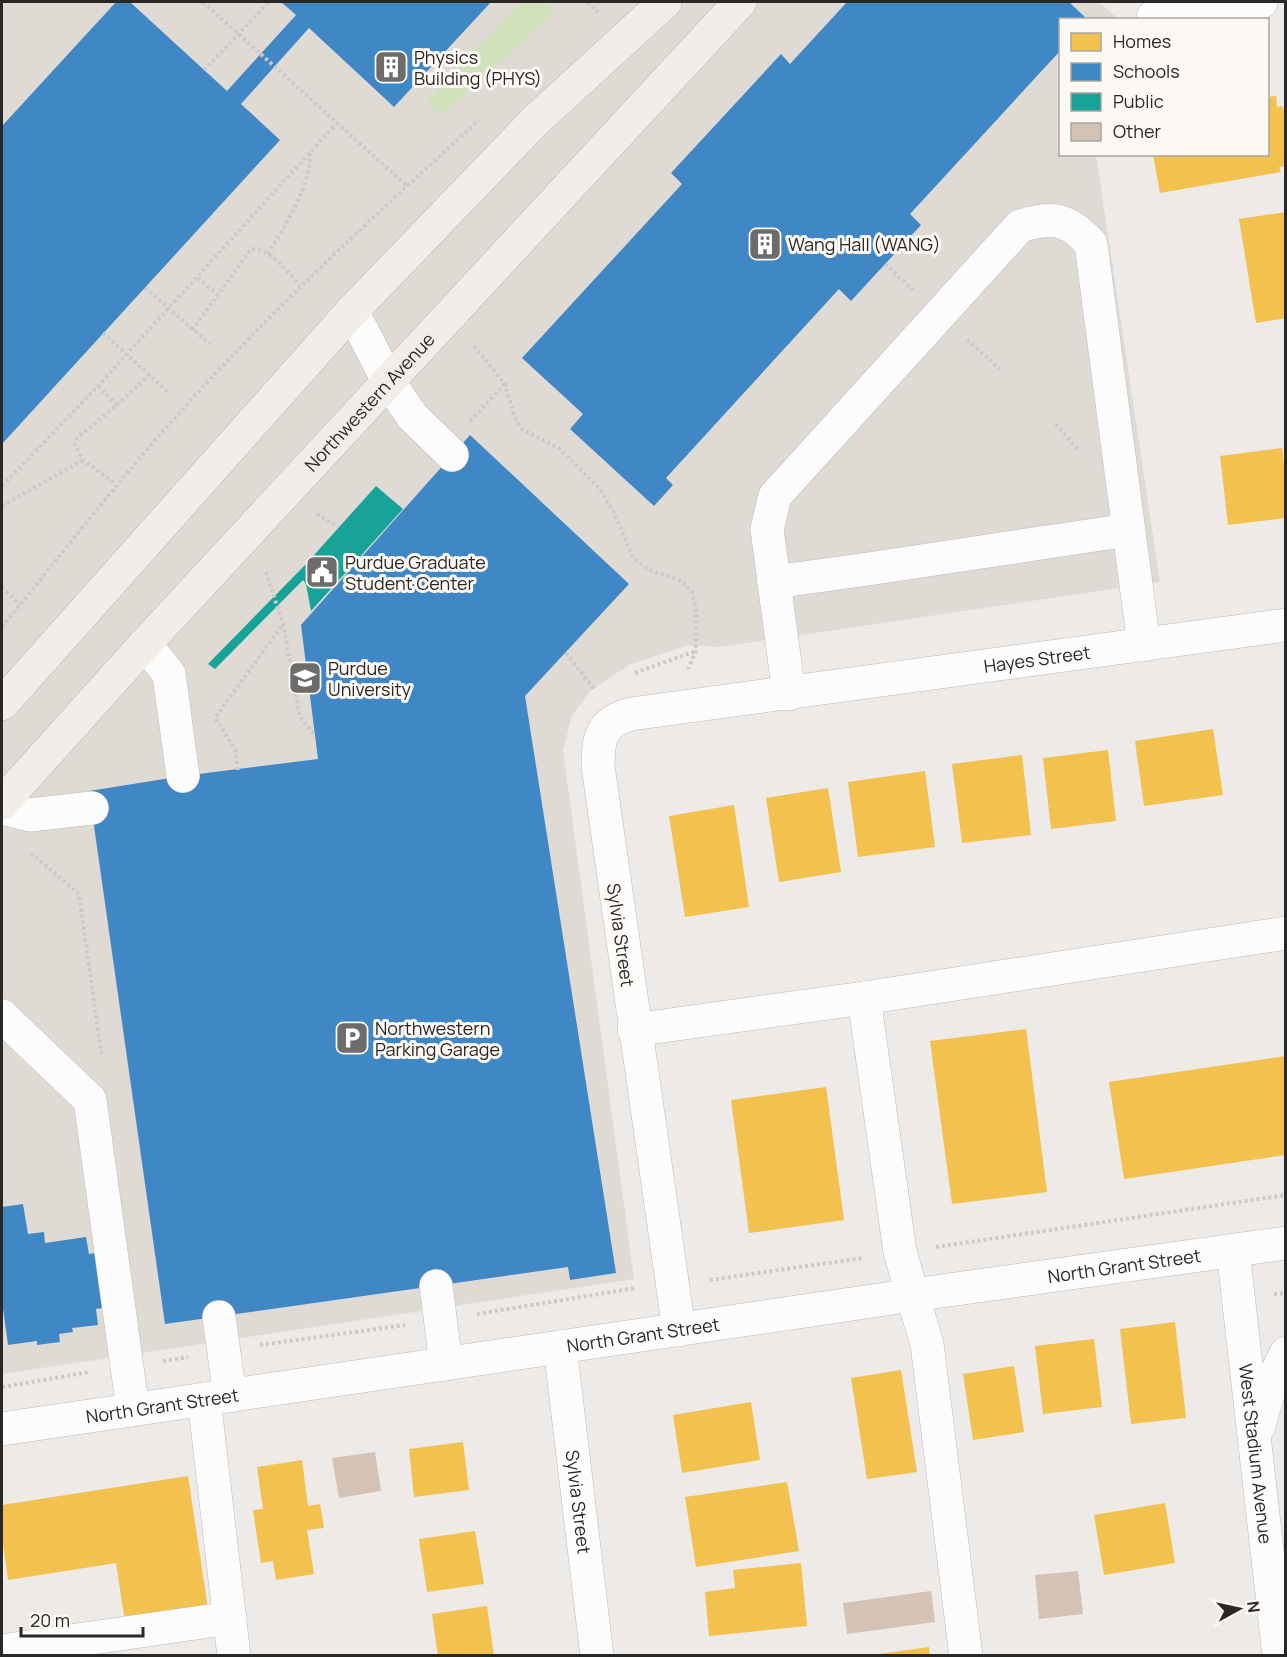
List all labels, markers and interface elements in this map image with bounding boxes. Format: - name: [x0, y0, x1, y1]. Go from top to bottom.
- legend: [1059, 18, 1269, 156]
- text: Homes: [1113, 29, 1171, 53]
- place label: Physics Building (PHYS): [414, 45, 542, 90]
- building icon: Physics Building (PHYS): [373, 49, 409, 85]
- text: Schools: [1113, 59, 1180, 83]
- text: Public: [1113, 89, 1164, 113]
- text: Other: [1113, 119, 1161, 143]
- building icon: Wang Hall (WANG): [747, 226, 783, 262]
- place label: Wang Hall (WANG): [788, 232, 941, 256]
- street label: Northwestern Avenue: [299, 327, 440, 476]
- place label: Purdue Graduate Student Center: [345, 550, 486, 595]
- public building icon: Purdue Graduate Student Center: [304, 554, 340, 590]
- street label: Hayes Street: [982, 640, 1092, 678]
- place label: Purdue University: [328, 656, 412, 701]
- school or university icon: Purdue University: [287, 660, 323, 696]
- street label: Sylvia Street: [602, 882, 640, 988]
- place label: Northwestern Parking Garage: [375, 1016, 500, 1061]
- parking icon: Northwestern Parking Garage: [334, 1020, 370, 1056]
- street label: North Grant Street: [1046, 1243, 1202, 1288]
- street label: North Grant Street: [565, 1312, 721, 1358]
- street label: West Stadium Avenue: [1234, 1362, 1278, 1545]
- street label: North Grant Street: [84, 1382, 240, 1429]
- street label: Sylvia Street: [560, 1449, 597, 1555]
- north arrow: [1209, 1579, 1269, 1639]
- scale bar: [21, 1600, 142, 1638]
- text: N: [1242, 1600, 1266, 1614]
- text: 20 m: [30, 1608, 70, 1632]

